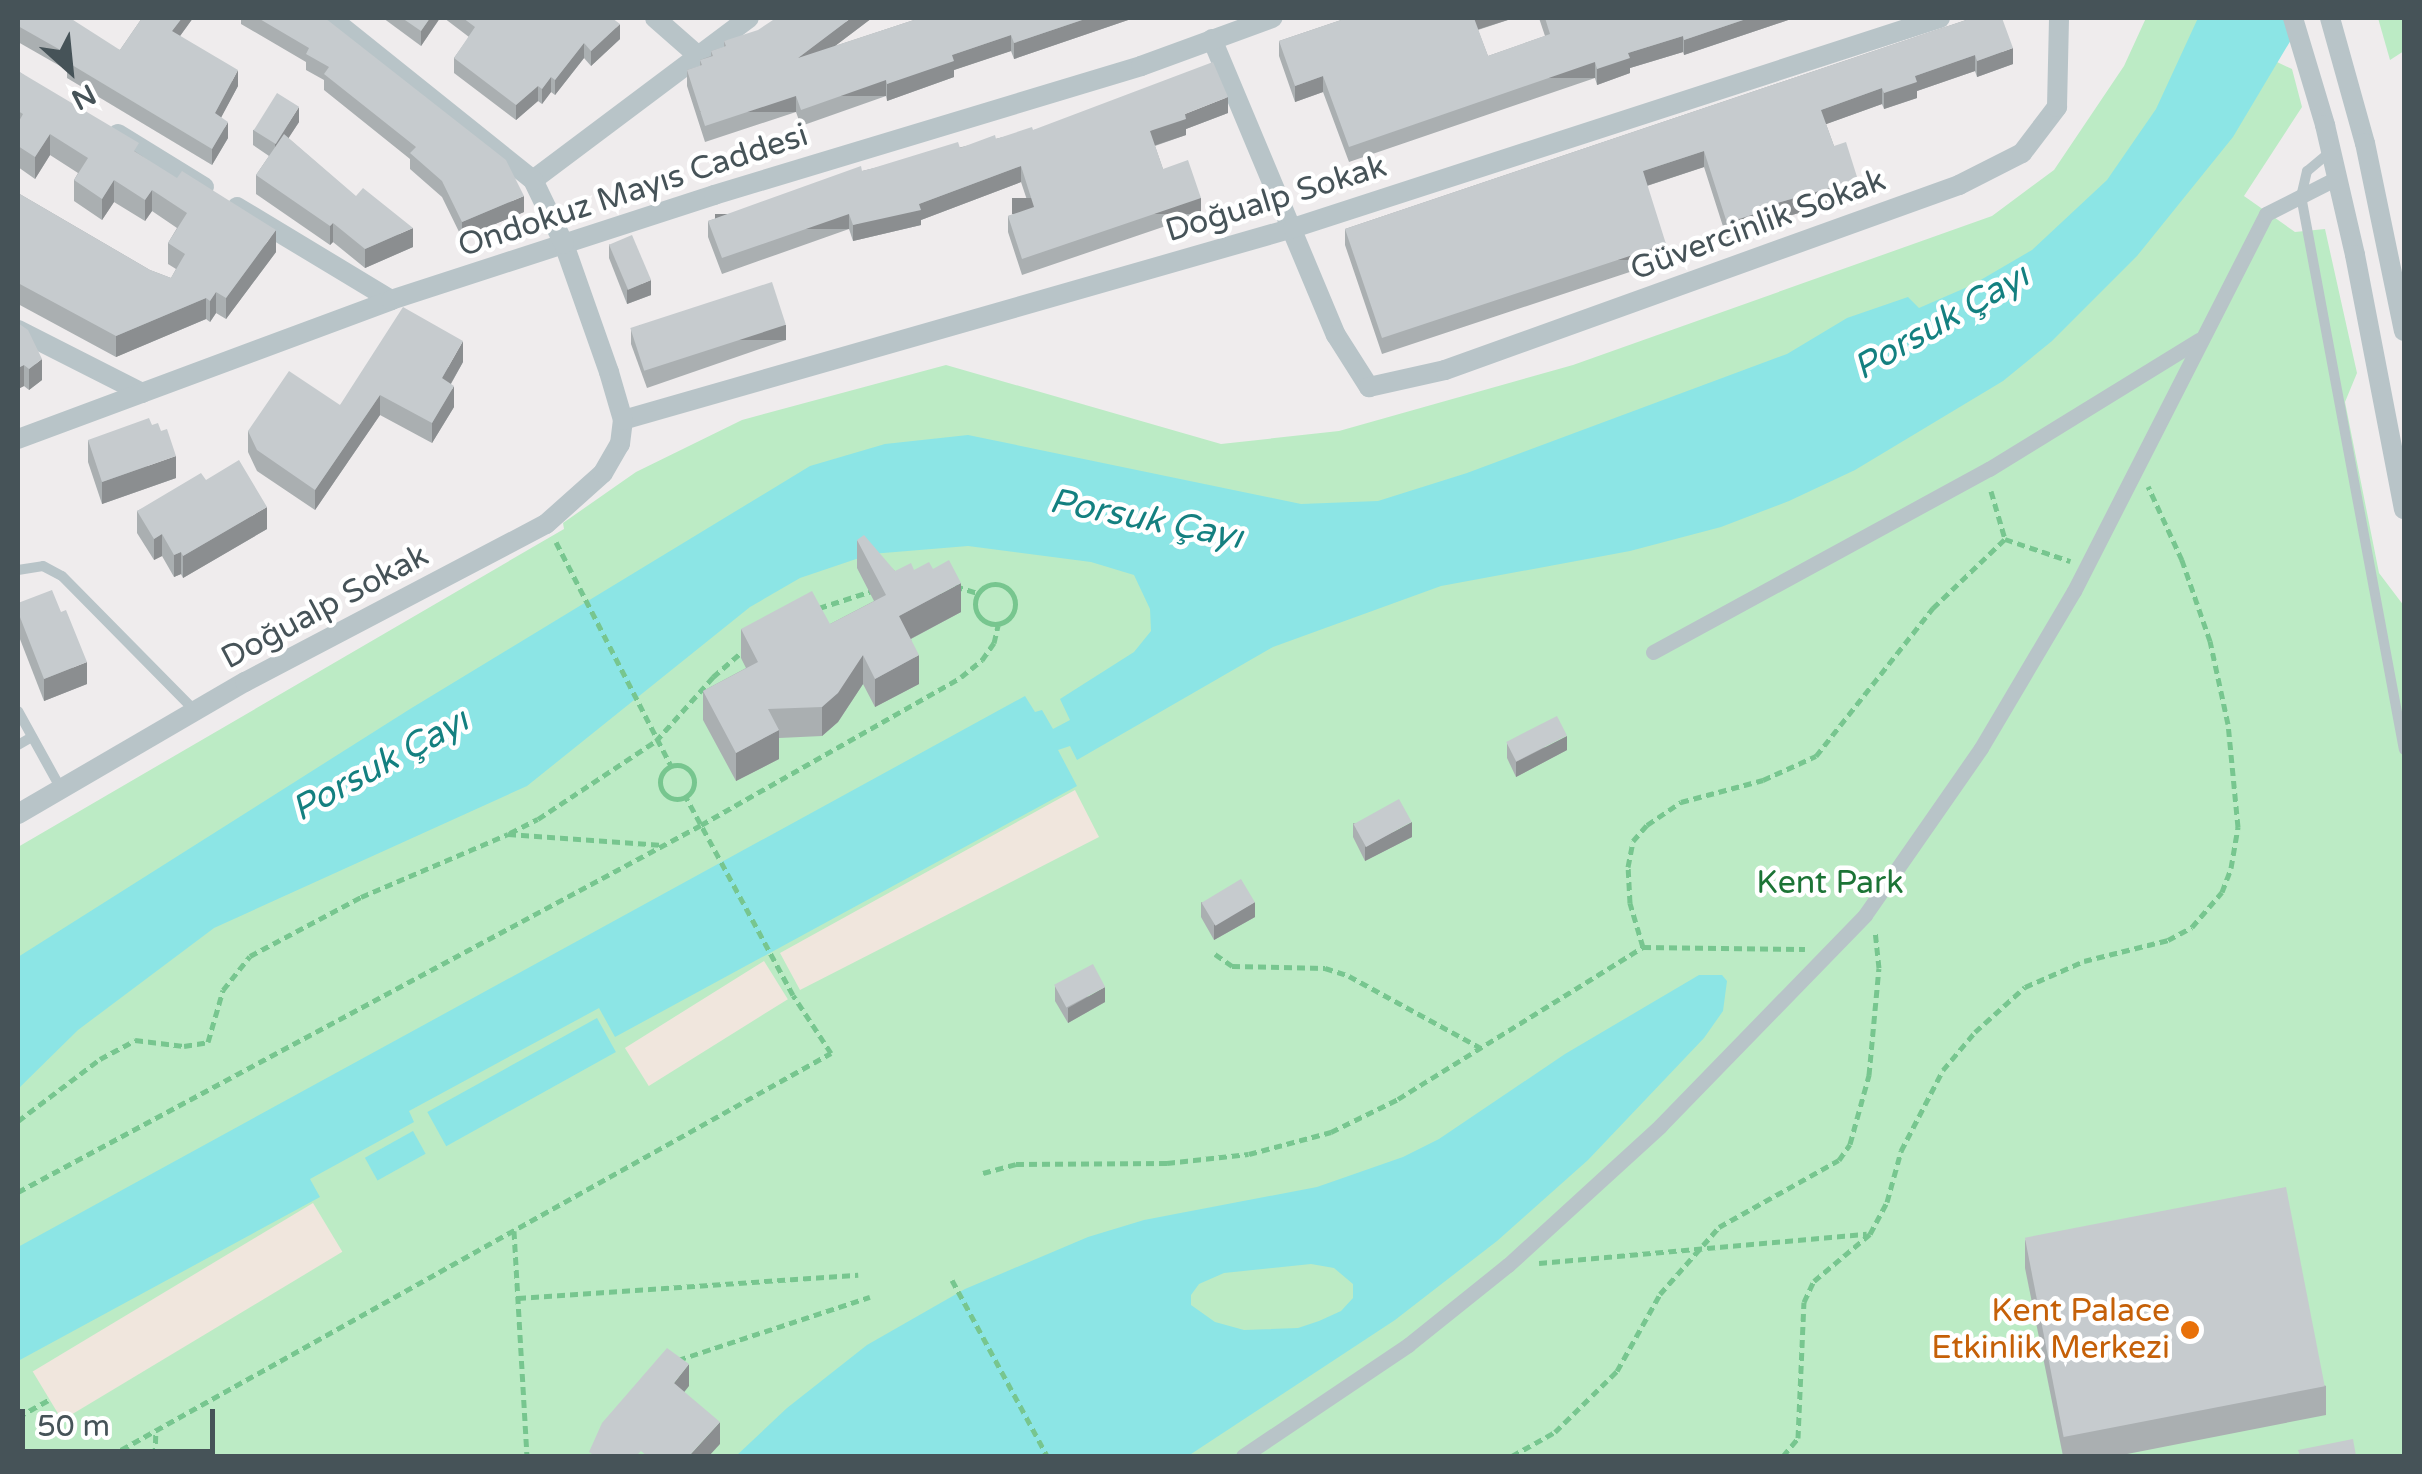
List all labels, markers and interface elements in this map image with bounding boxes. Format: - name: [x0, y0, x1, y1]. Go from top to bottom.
- north arrow: [20, 20, 120, 120]
- text: N: [66, 76, 101, 117]
- street label: Ondokuz Mayıs Caddesi: [453, 116, 813, 266]
- street label: Doğualp Sokak: [1161, 147, 1391, 251]
- street label: Güvercinlik Sokak: [1625, 161, 1891, 289]
- water label: Porsuk Çayı: [1846, 255, 2036, 389]
- water label: Porsuk Çayı: [1046, 480, 1246, 558]
- street label: Doğualp Sokak: [215, 536, 435, 678]
- water label: Porsuk Çayı: [284, 699, 476, 831]
- park label: Kent Park: [1756, 864, 1904, 902]
- place label: Kent Palace Etkinlik Merkezi: [1931, 1293, 2170, 1368]
- marker: Kent Palace Etkinlik Merkezi: [2179, 1319, 2201, 1341]
- scale bar: [25, 1389, 220, 1451]
- text: 50 m: [37, 1408, 110, 1445]

